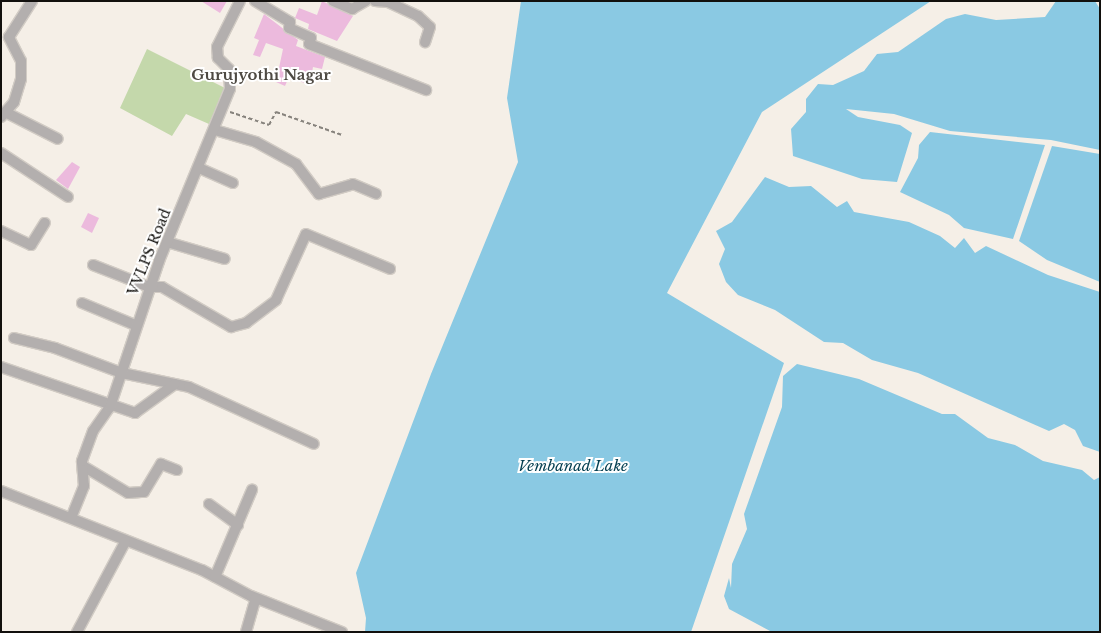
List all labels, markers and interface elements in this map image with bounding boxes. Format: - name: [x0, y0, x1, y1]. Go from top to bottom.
- district label: Gurujyothi Nagar: [191, 66, 331, 84]
- street label: VVLPS Road: [124, 206, 174, 298]
- water label: Vembanad Lake: [518, 457, 628, 475]

